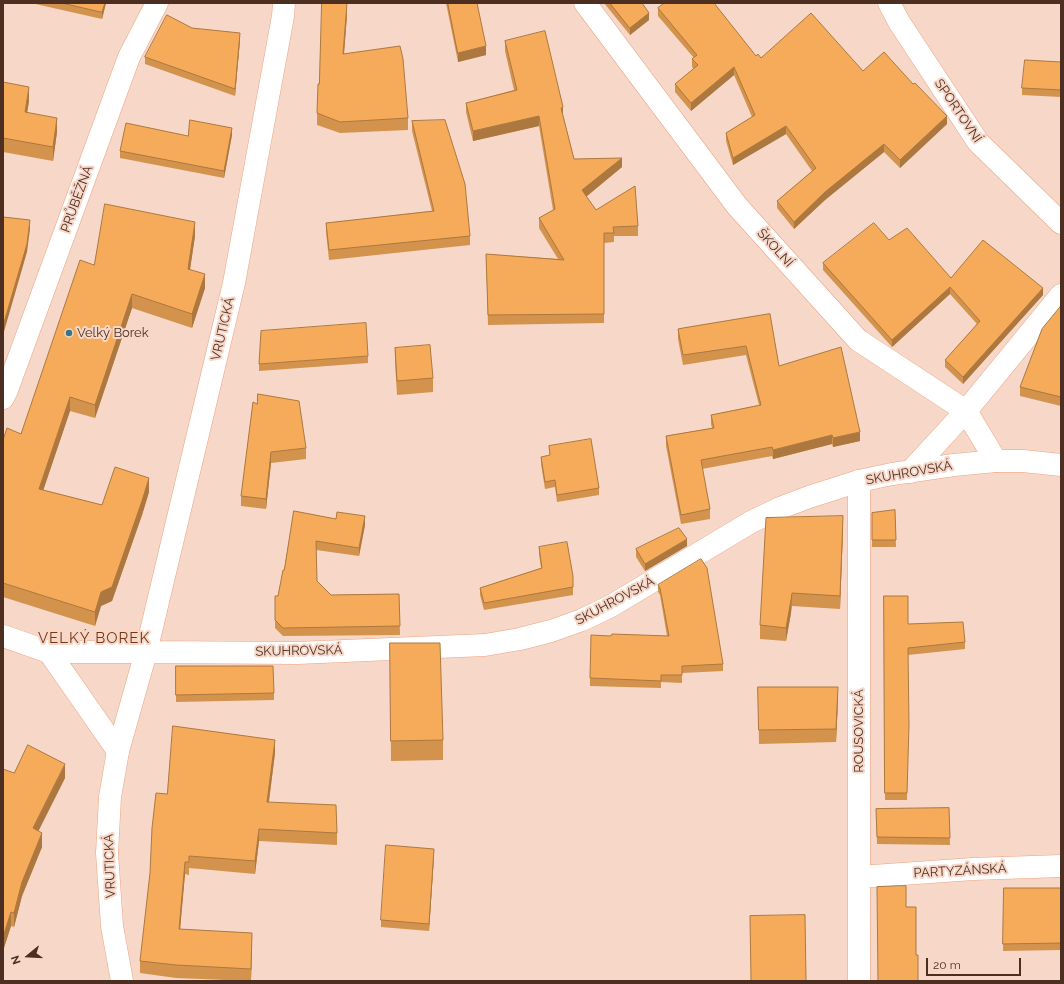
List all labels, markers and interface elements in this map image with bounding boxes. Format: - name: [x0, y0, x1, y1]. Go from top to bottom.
- street label: SPORTOVNÍ: [931, 76, 985, 146]
- street label: PRŮBĚŽNÁ: [58, 163, 96, 235]
- street label: ŠKOLNÍ: [754, 226, 796, 270]
- street label: VRUTICKÁ: [208, 296, 238, 362]
- place label: Velký Borek: [77, 325, 149, 341]
- marker: Velký Borek: [64, 328, 74, 338]
- street label: SKUHROVSKÁ: [865, 458, 953, 488]
- street label: SKUHROVSKÁ: [573, 574, 657, 628]
- district label: VELKÝ BOREK: [38, 629, 150, 647]
- street label: SKUHROVSKÁ: [255, 642, 343, 660]
- street label: ROUSOVICKÁ: [851, 689, 867, 773]
- street label: VRUTICKÁ: [101, 834, 119, 898]
- street label: PARTYZÁNSKÁ: [913, 861, 1007, 881]
- north arrow: [8, 936, 48, 976]
- scale bar: [928, 950, 1023, 976]
- text: N: [9, 954, 24, 966]
- text: 20 m: [933, 958, 961, 972]

